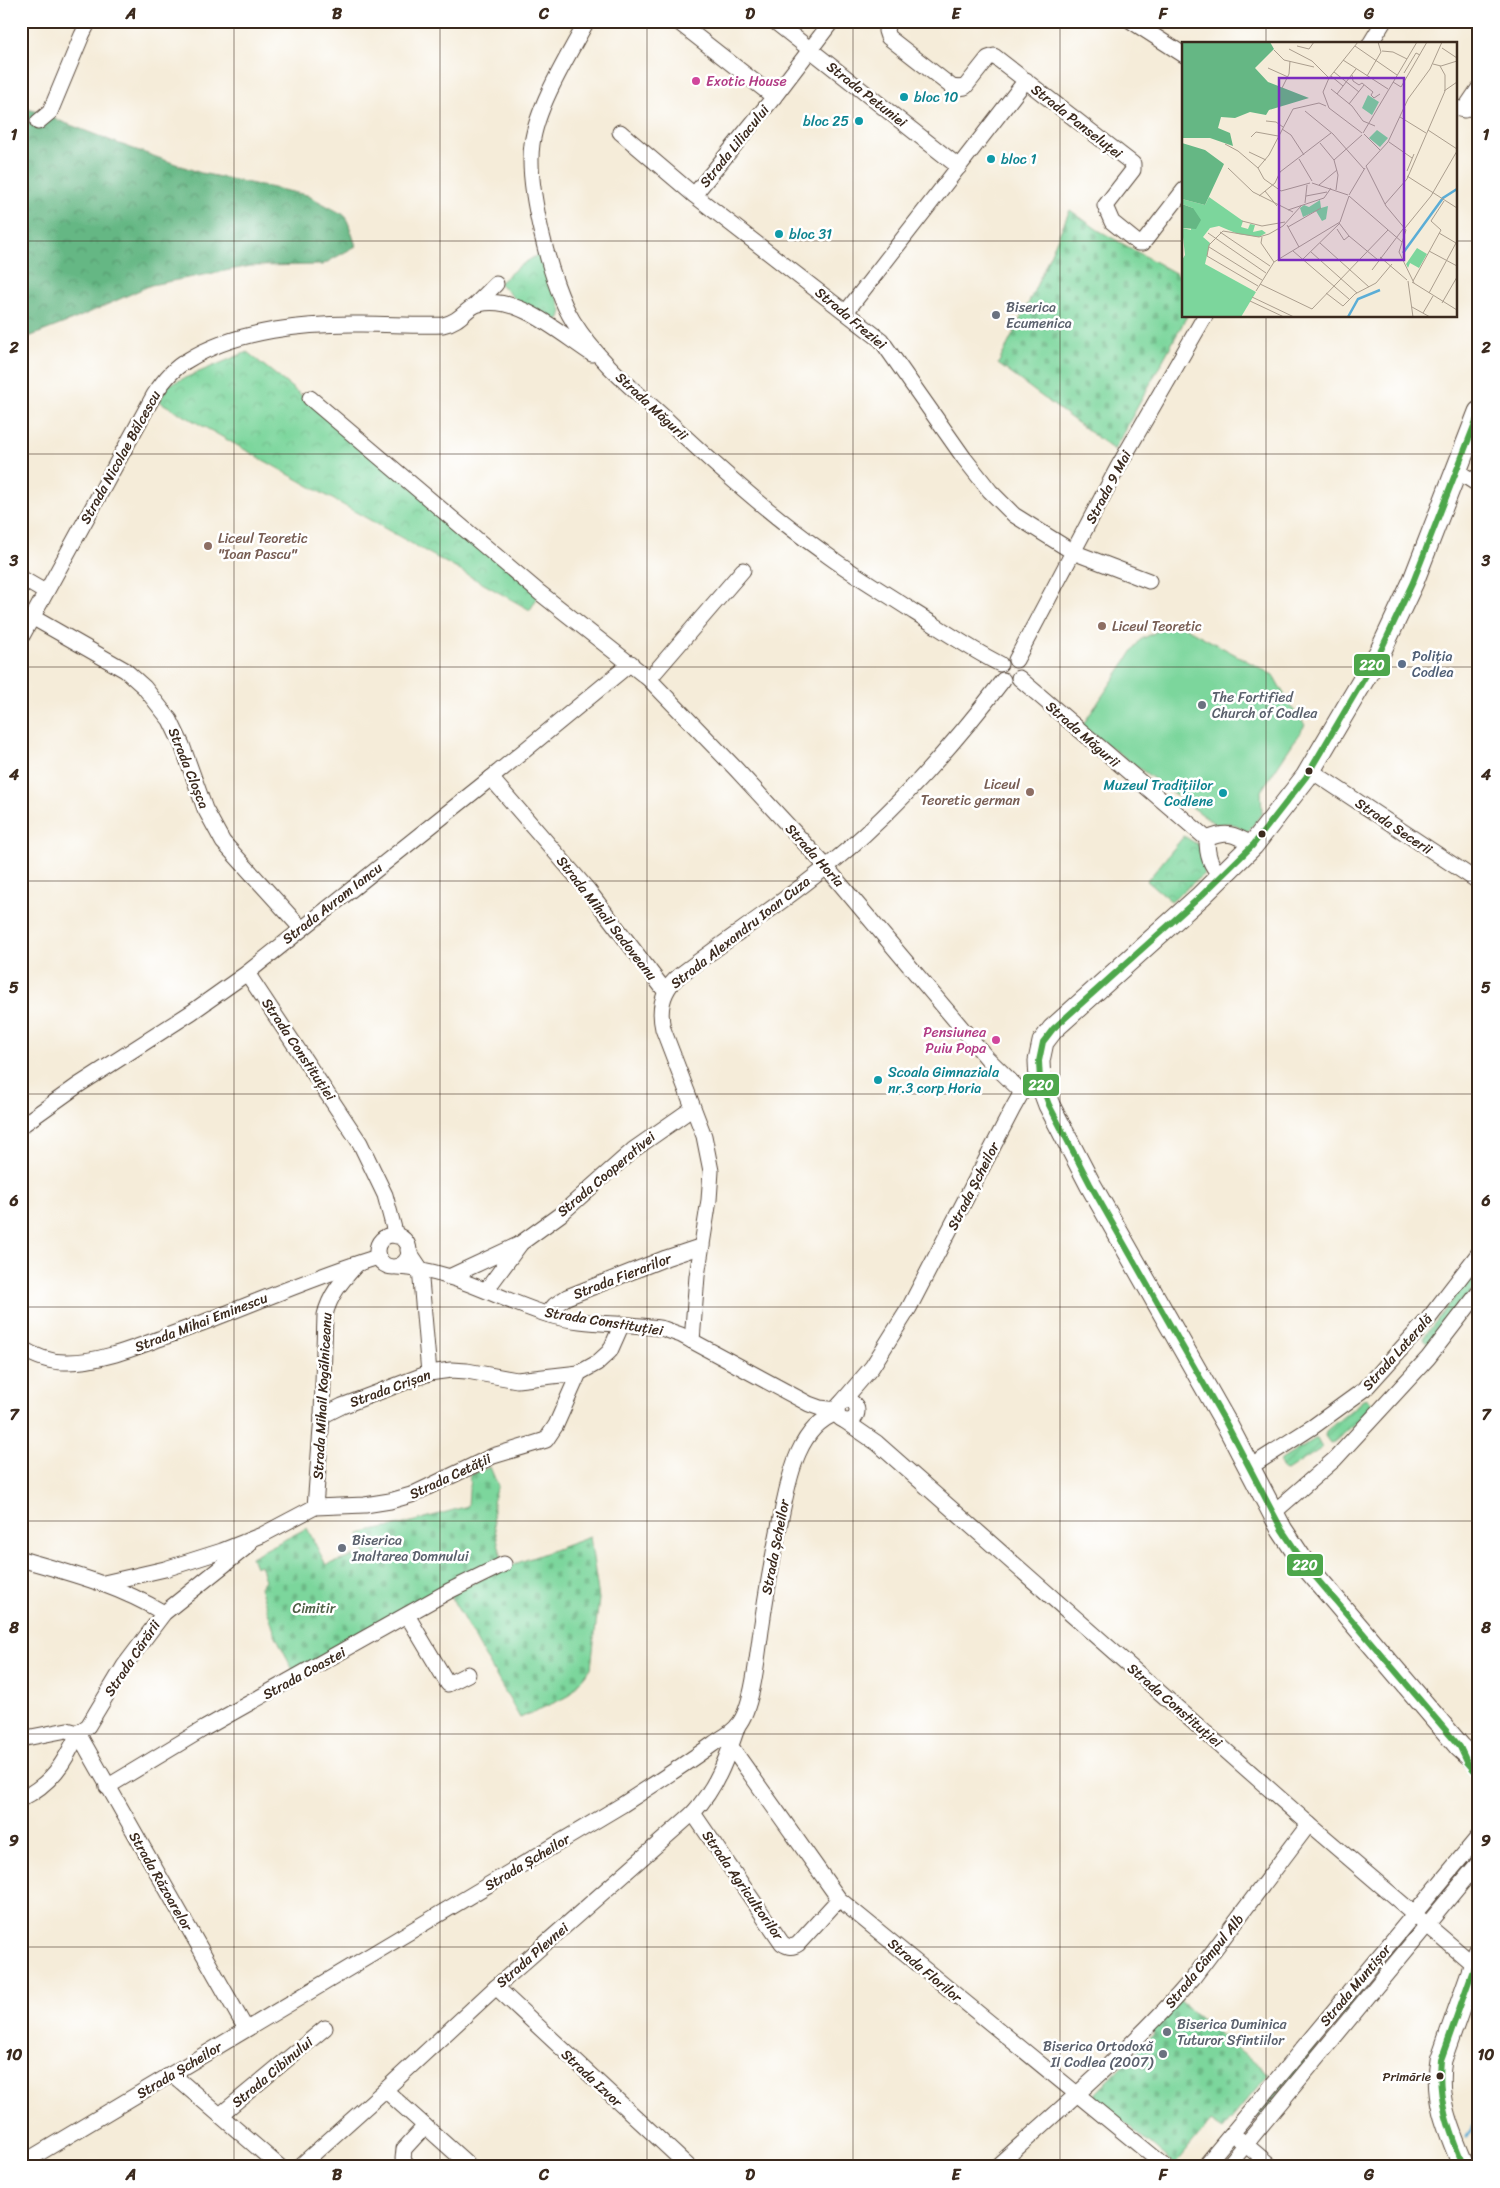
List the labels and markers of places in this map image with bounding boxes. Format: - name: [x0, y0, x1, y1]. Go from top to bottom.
- place label: Exotic House: [706, 69, 787, 94]
- marker: Exotic House: [690, 75, 702, 87]
- place label: bloc 10: [914, 85, 958, 110]
- marker: bloc 10: [898, 91, 910, 103]
- place label: bloc 25: [803, 109, 849, 134]
- marker: bloc 25: [853, 115, 865, 127]
- place label: bloc 1: [1001, 147, 1036, 172]
- marker: bloc 1: [985, 153, 997, 165]
- place label: bloc 31: [789, 222, 832, 247]
- marker: bloc 31: [773, 228, 785, 240]
- place label: Biserica Ecumenica: [1006, 295, 1072, 336]
- marker: Biserica Ecumenica: [990, 309, 1002, 321]
- place label: Liceul Teoretic "Ioan Pascu": [218, 526, 308, 567]
- marker: Liceul Teoretic "Ioan Pascu": [202, 540, 214, 552]
- place label: Liceul Teoretic: [1112, 614, 1202, 639]
- marker: Liceul Teoretic: [1096, 620, 1108, 632]
- place label: Poliția Codlea: [1412, 644, 1453, 685]
- marker: Poliția Codlea: [1396, 658, 1408, 670]
- place label: The Fortified Church of Codlea: [1212, 685, 1318, 726]
- marker: The Fortified Church of Codlea: [1196, 699, 1208, 711]
- unlabelled marker: [1304, 766, 1314, 776]
- place label: Liceul Teoretic german: [921, 772, 1021, 813]
- place label: Muzeul Tradițiilor Codlene: [1103, 773, 1214, 814]
- marker: Liceul Teoretic german: [1024, 786, 1036, 798]
- marker: Muzeul Tradițiilor Codlene: [1217, 787, 1229, 799]
- unlabelled marker: [1257, 829, 1267, 839]
- place label: Pensiunea Puiu Popa: [923, 1020, 987, 1061]
- marker: Pensiunea Puiu Popa: [990, 1034, 1002, 1046]
- place label: Scoala Gimnaziala nr.3 corp Horia: [888, 1060, 1000, 1101]
- marker: Scoala Gimnaziala nr.3 corp Horia: [872, 1074, 884, 1086]
- place label: Biserica Inaltarea Domnului: [351, 1528, 470, 1569]
- marker: Biserica Inaltarea Domnului: [336, 1542, 348, 1554]
- place label: Biserica Duminica Tuturor Sfintiilor: [1177, 2012, 1287, 2053]
- marker: Biserica Duminica Tuturor Sfintiilor: [1161, 2026, 1173, 2038]
- place label: Biserica Ortodoxă II Codlea (2007): [1043, 2034, 1154, 2075]
- marker: Biserica Ortodoxă II Codlea (2007): [1157, 2048, 1169, 2060]
- place label: Primărie: [1382, 2065, 1431, 2088]
- marker: Primărie: [1435, 2071, 1445, 2081]

